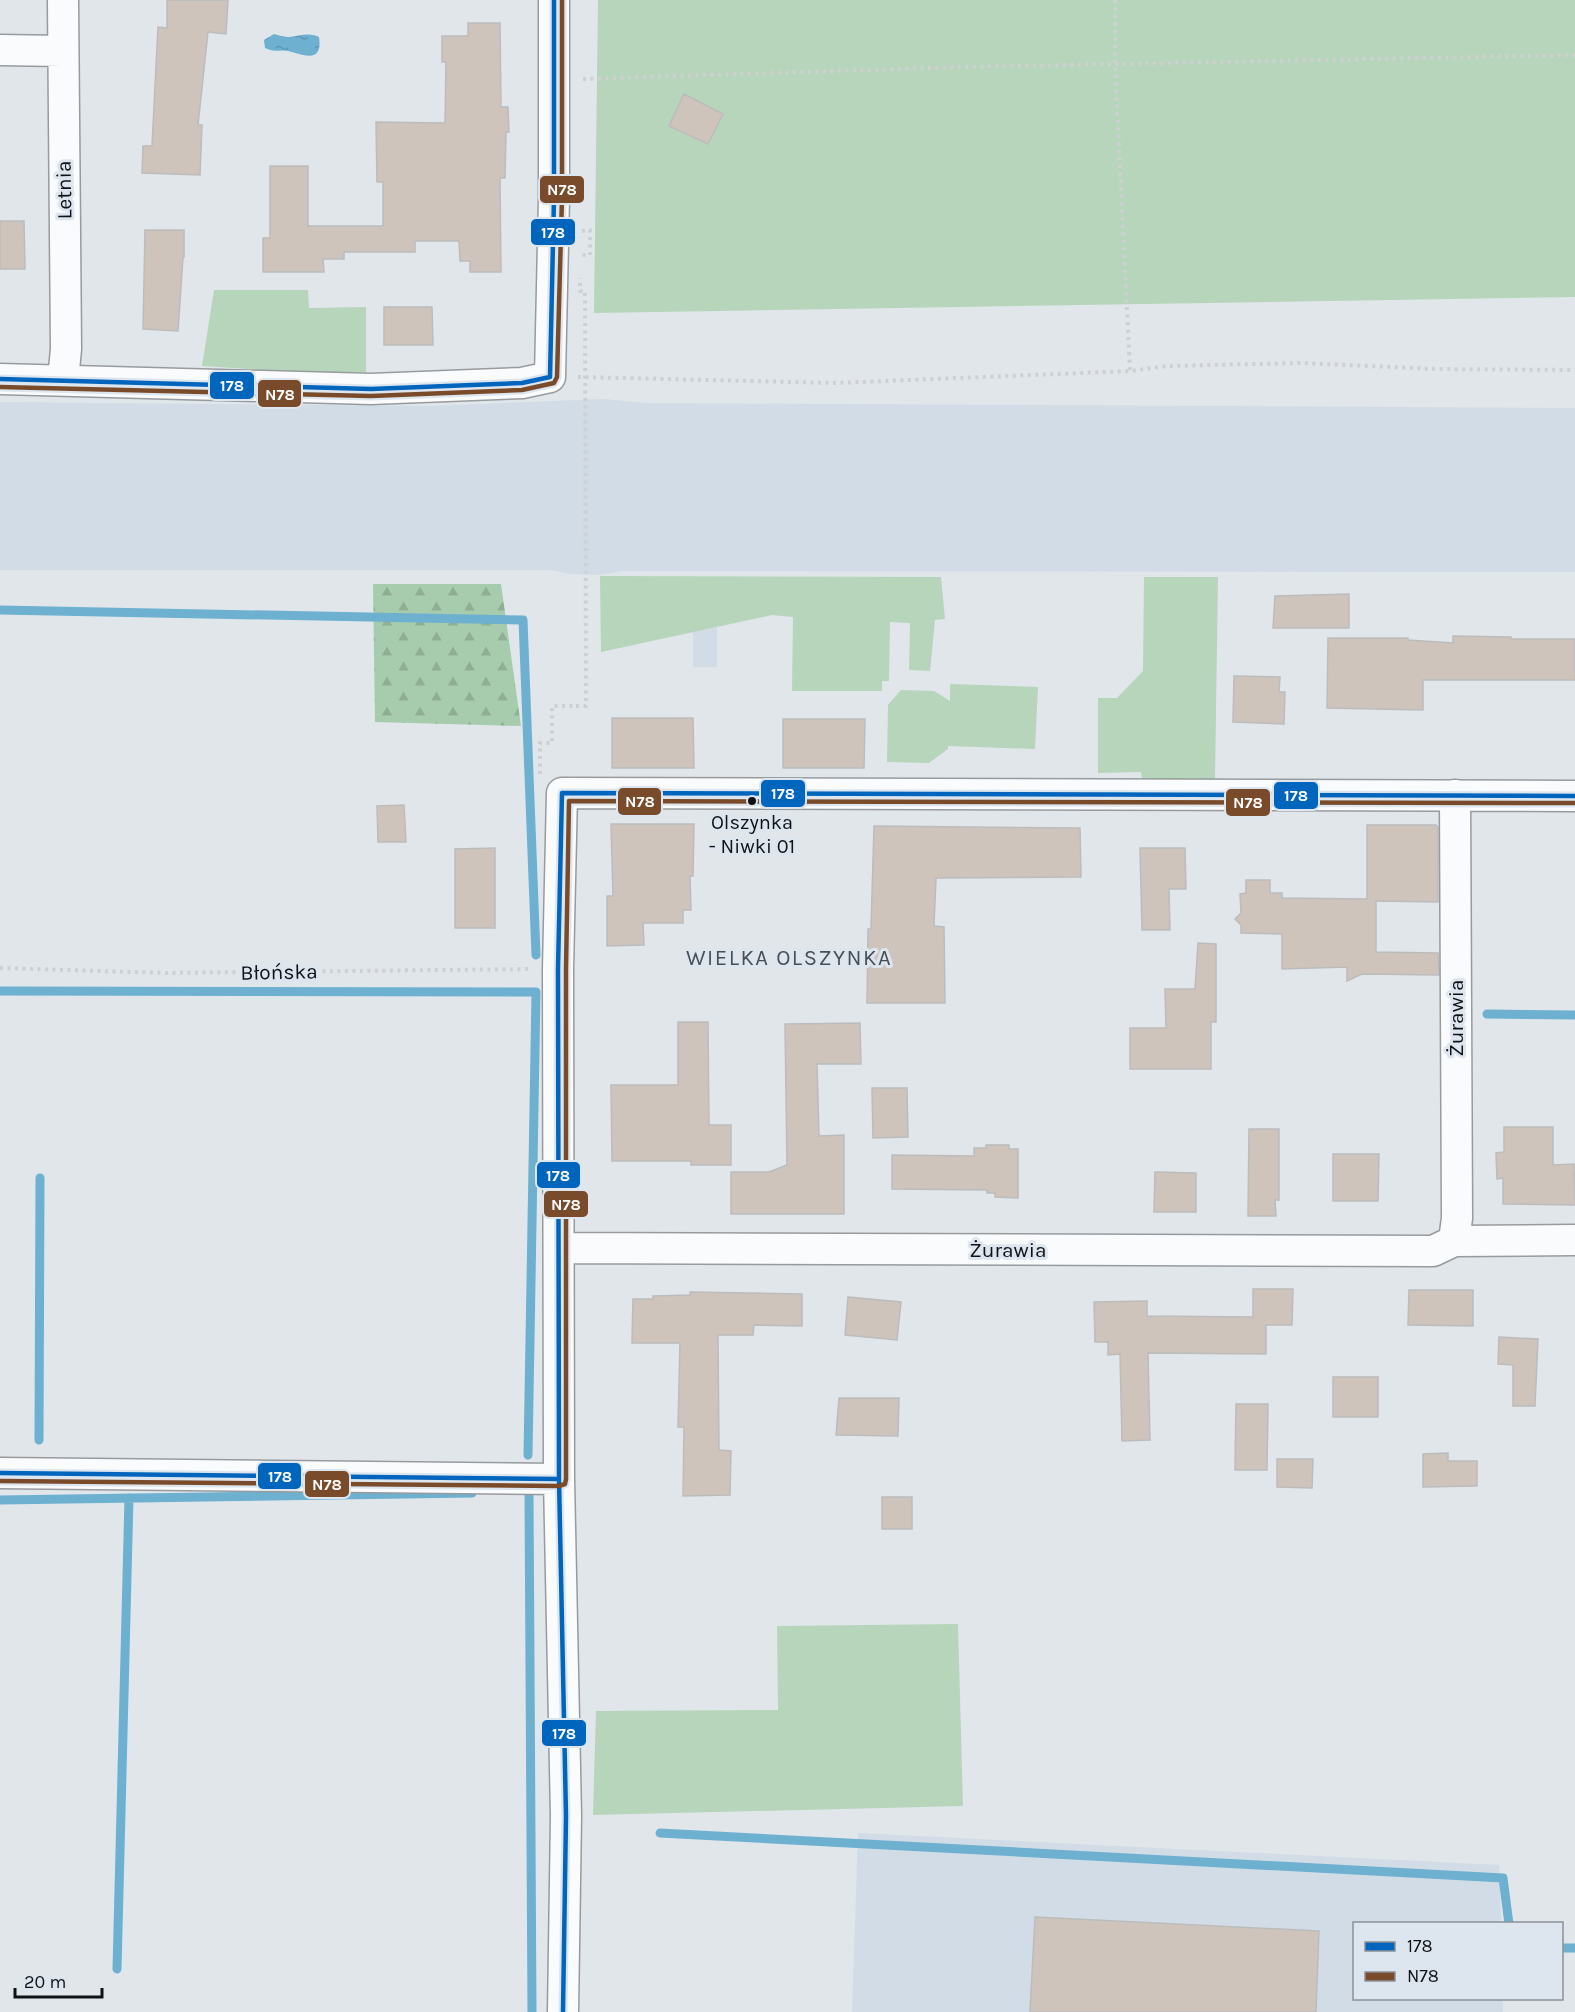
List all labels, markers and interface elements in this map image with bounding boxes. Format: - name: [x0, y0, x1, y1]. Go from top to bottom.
- street label: Letnia: [51, 160, 77, 220]
- line badge: N78: [539, 175, 585, 204]
- text: N78: [547, 180, 577, 199]
- line badge: 178: [530, 218, 576, 246]
- text: 178: [541, 223, 565, 242]
- line badge: 178: [209, 371, 255, 400]
- text: 178: [220, 376, 244, 395]
- line badge: N78: [257, 379, 302, 408]
- text: N78: [265, 385, 295, 404]
- line badge: 178: [760, 779, 806, 808]
- line badge: 178: [1273, 781, 1319, 810]
- text: 178: [771, 784, 795, 803]
- text: 178: [1284, 786, 1308, 805]
- line badge: N78: [617, 787, 662, 816]
- line badge: N78: [1225, 788, 1271, 817]
- text: N78: [625, 792, 655, 811]
- text: N78: [1233, 793, 1263, 812]
- marker: Olszynka - Niwki 01: [746, 795, 758, 807]
- place label: Olszynka - Niwki 01: [709, 811, 795, 858]
- district label: WIELKA OLSZYNKA: [686, 945, 892, 971]
- street label: Błońska: [240, 959, 318, 985]
- street label: Żurawia: [1444, 979, 1468, 1057]
- line badge: 178: [536, 1161, 581, 1189]
- text: 178: [546, 1166, 570, 1185]
- line badge: N78: [543, 1190, 589, 1218]
- text: N78: [551, 1195, 581, 1214]
- street label: Żurawia: [969, 1238, 1047, 1262]
- line badge: 178: [257, 1462, 302, 1490]
- text: 178: [268, 1467, 292, 1486]
- line badge: N78: [304, 1470, 350, 1498]
- text: N78: [312, 1475, 342, 1494]
- line badge: 178: [541, 1719, 587, 1747]
- text: 178: [552, 1724, 576, 1743]
- legend: [1353, 1922, 1563, 2000]
- text: 178: [1407, 1935, 1432, 1957]
- scale bar: [15, 1961, 102, 1999]
- text: N78: [1407, 1965, 1439, 1987]
- text: 20 m: [24, 1971, 66, 1993]

